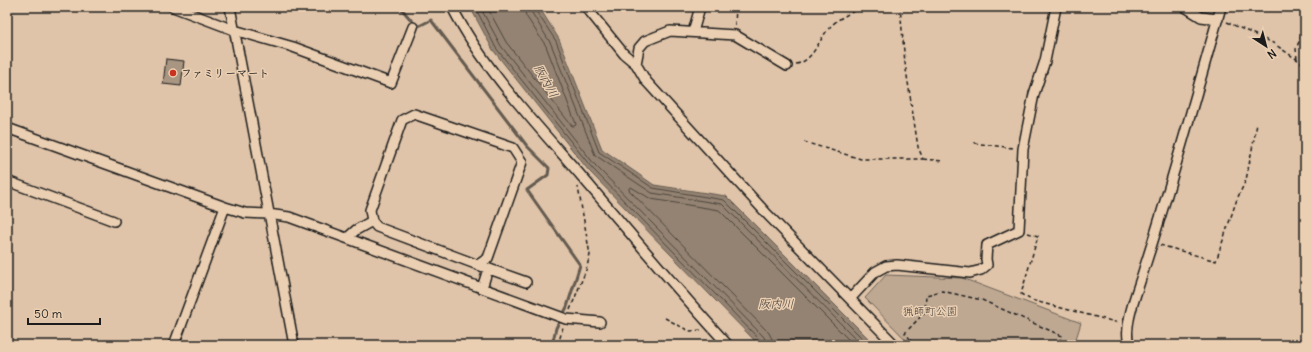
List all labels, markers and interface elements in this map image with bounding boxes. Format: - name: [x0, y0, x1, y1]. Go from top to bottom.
- north arrow: [1246, 26, 1286, 66]
- text: N: [1265, 46, 1279, 62]
- water label: 阪内川: [531, 61, 562, 100]
- place label: ファミリーマート: [181, 66, 269, 80]
- marker: ファミリーマート: [168, 68, 178, 78]
- water label: 阪内川: [758, 296, 794, 311]
- scale bar: [28, 300, 100, 326]
- park label: 猟師町公園: [903, 304, 958, 318]
- text: 50 m: [34, 306, 63, 321]

